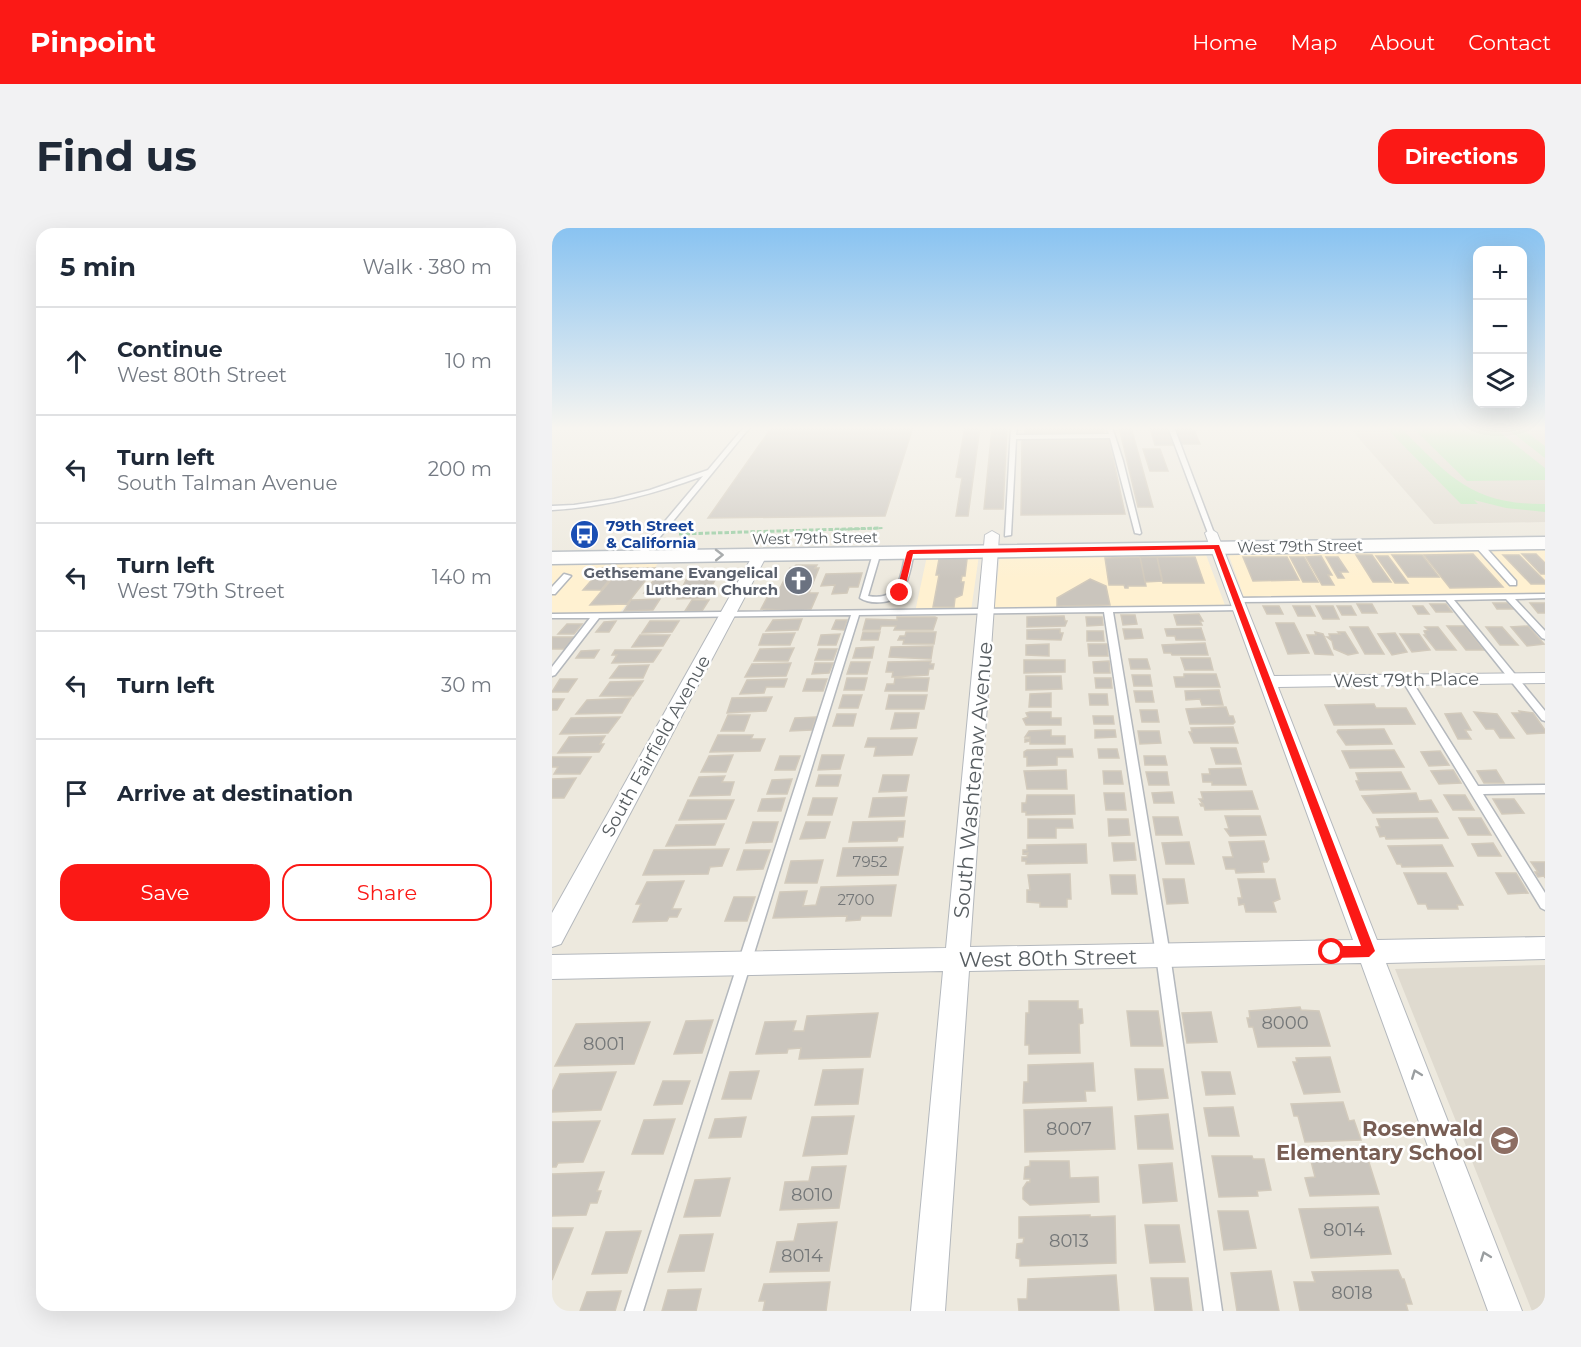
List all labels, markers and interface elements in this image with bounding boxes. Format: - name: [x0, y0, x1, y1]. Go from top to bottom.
- text: Pinpoint: [30, 25, 156, 59]
- text: Home: [1192, 30, 1257, 55]
- text: Map: [1290, 30, 1337, 55]
- text: About: [1370, 30, 1435, 55]
- text: Contact: [1468, 30, 1551, 55]
- button: Directions: [1378, 129, 1545, 184]
- text: Find us: [36, 130, 197, 182]
- map controls: [1473, 246, 1527, 408]
- button: +: [1473, 246, 1527, 300]
- text: 5 min: [60, 251, 136, 283]
- text: Walk · 380 m: [362, 255, 492, 279]
- button: −: [1473, 300, 1527, 354]
- text: Continue: [117, 336, 223, 363]
- icon: ahead: [60, 345, 93, 378]
- text: 10 m: [445, 349, 492, 373]
- button: layers: [1473, 354, 1527, 408]
- text: West 80th Street: [117, 363, 287, 387]
- text: Turn left: [117, 444, 215, 471]
- icon: left: [60, 453, 93, 486]
- text: 200 m: [428, 457, 492, 481]
- text: South Talman Avenue: [117, 471, 338, 495]
- place label: 79th Street & California: [606, 516, 696, 552]
- bus stop icon: 79th Street & California: [569, 518, 601, 550]
- street label: West 79th Street: [752, 527, 878, 549]
- street label: West 79th Street: [1237, 535, 1363, 557]
- one-way arrow: [714, 549, 723, 561]
- text: Turn left: [117, 552, 215, 579]
- icon: left: [60, 561, 93, 594]
- place label: Gethsemane Evangelical Lutheran Church: [584, 563, 778, 599]
- text: 140 m: [432, 565, 492, 589]
- church icon: Gethsemane Evangelical Lutheran Church: [783, 565, 815, 597]
- text: West 79th Street: [117, 579, 285, 603]
- route end: [886, 579, 912, 605]
- street label: South Washtenaw Avenue: [948, 641, 998, 919]
- street label: South Fairfield Avenue: [597, 651, 715, 841]
- street label: West 79th Place: [1333, 668, 1479, 692]
- icon: left: [60, 669, 93, 702]
- text: Turn left: [117, 672, 215, 699]
- text: 30 m: [441, 673, 492, 697]
- icon: arrive: [60, 777, 93, 810]
- text: Arrive at destination: [117, 780, 353, 807]
- house number: 7952: [853, 852, 887, 871]
- button: Save: [60, 864, 270, 921]
- button: Share: [282, 864, 492, 921]
- house number: 2700: [838, 890, 875, 909]
- route start: [1318, 938, 1344, 964]
- street label: West 80th Street: [959, 944, 1137, 972]
- house number: 8000: [1261, 1012, 1309, 1034]
- house number: 8001: [583, 1033, 625, 1055]
- one-way arrow: [1410, 1069, 1423, 1080]
- place label: Rosenwald Elementary School: [1276, 1116, 1483, 1165]
- house number: 8007: [1046, 1118, 1092, 1140]
- school or university icon: Rosenwald Elementary School: [1488, 1124, 1520, 1156]
- house number: 8010: [791, 1184, 833, 1206]
- house number: 8014: [1323, 1219, 1365, 1241]
- house number: 8013: [1049, 1230, 1089, 1252]
- house number: 8014: [781, 1245, 823, 1267]
- one-way arrow: [1479, 1251, 1492, 1262]
- house number: 8018: [1331, 1282, 1373, 1304]

